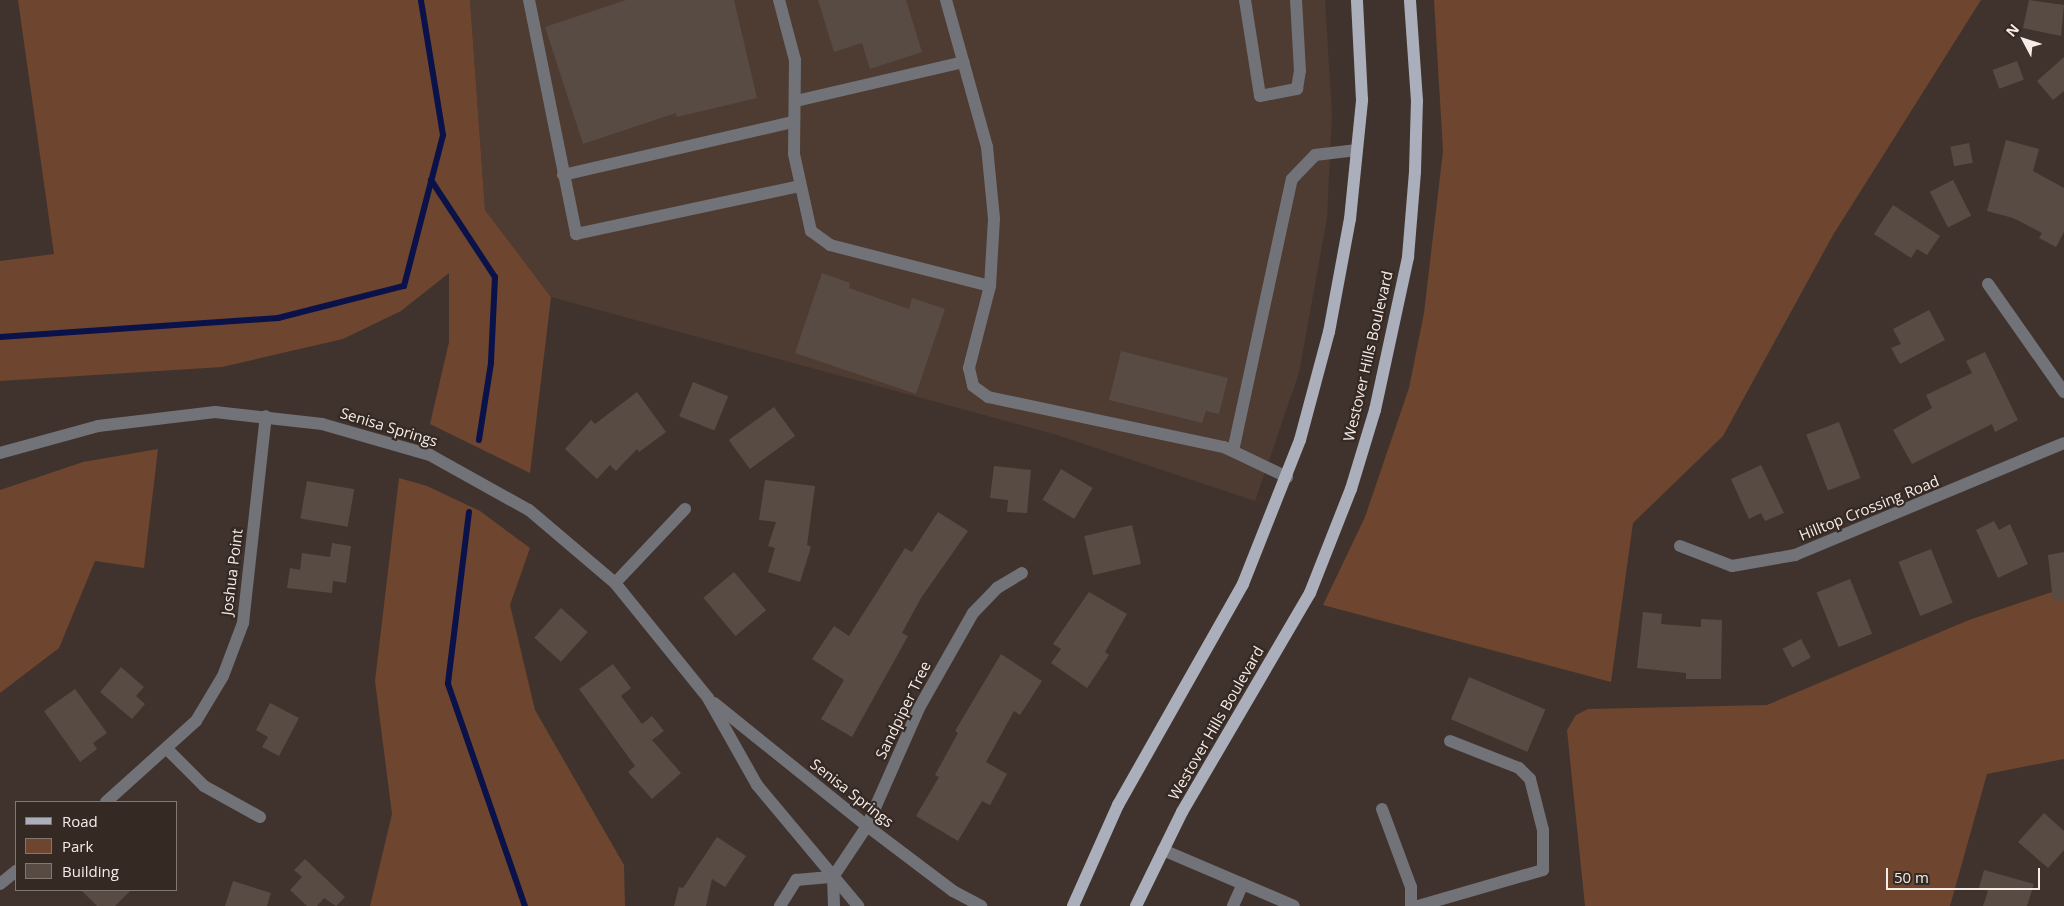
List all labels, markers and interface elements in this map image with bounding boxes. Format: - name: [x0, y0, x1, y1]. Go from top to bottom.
- north arrow: [1999, 15, 2049, 65]
- text: N: [2001, 20, 2023, 41]
- street label: Westover Hills Boulevard: [1340, 269, 1396, 443]
- street label: Senisa Springs: [338, 404, 440, 450]
- street label: Hilltop Crossing Road: [1796, 472, 1942, 544]
- street label: Joshua Point: [218, 528, 246, 616]
- street label: Westover Hills Boulevard: [1165, 643, 1267, 803]
- street label: Sandpiper Tree: [872, 658, 934, 762]
- street label: Senisa Springs: [807, 755, 897, 831]
- legend: [15, 801, 178, 891]
- text: Road: [62, 811, 98, 831]
- text: Park: [62, 836, 93, 856]
- scale bar: [1889, 858, 2043, 890]
- text: Building: [62, 861, 119, 881]
- text: 50 m: [1894, 867, 1929, 887]

